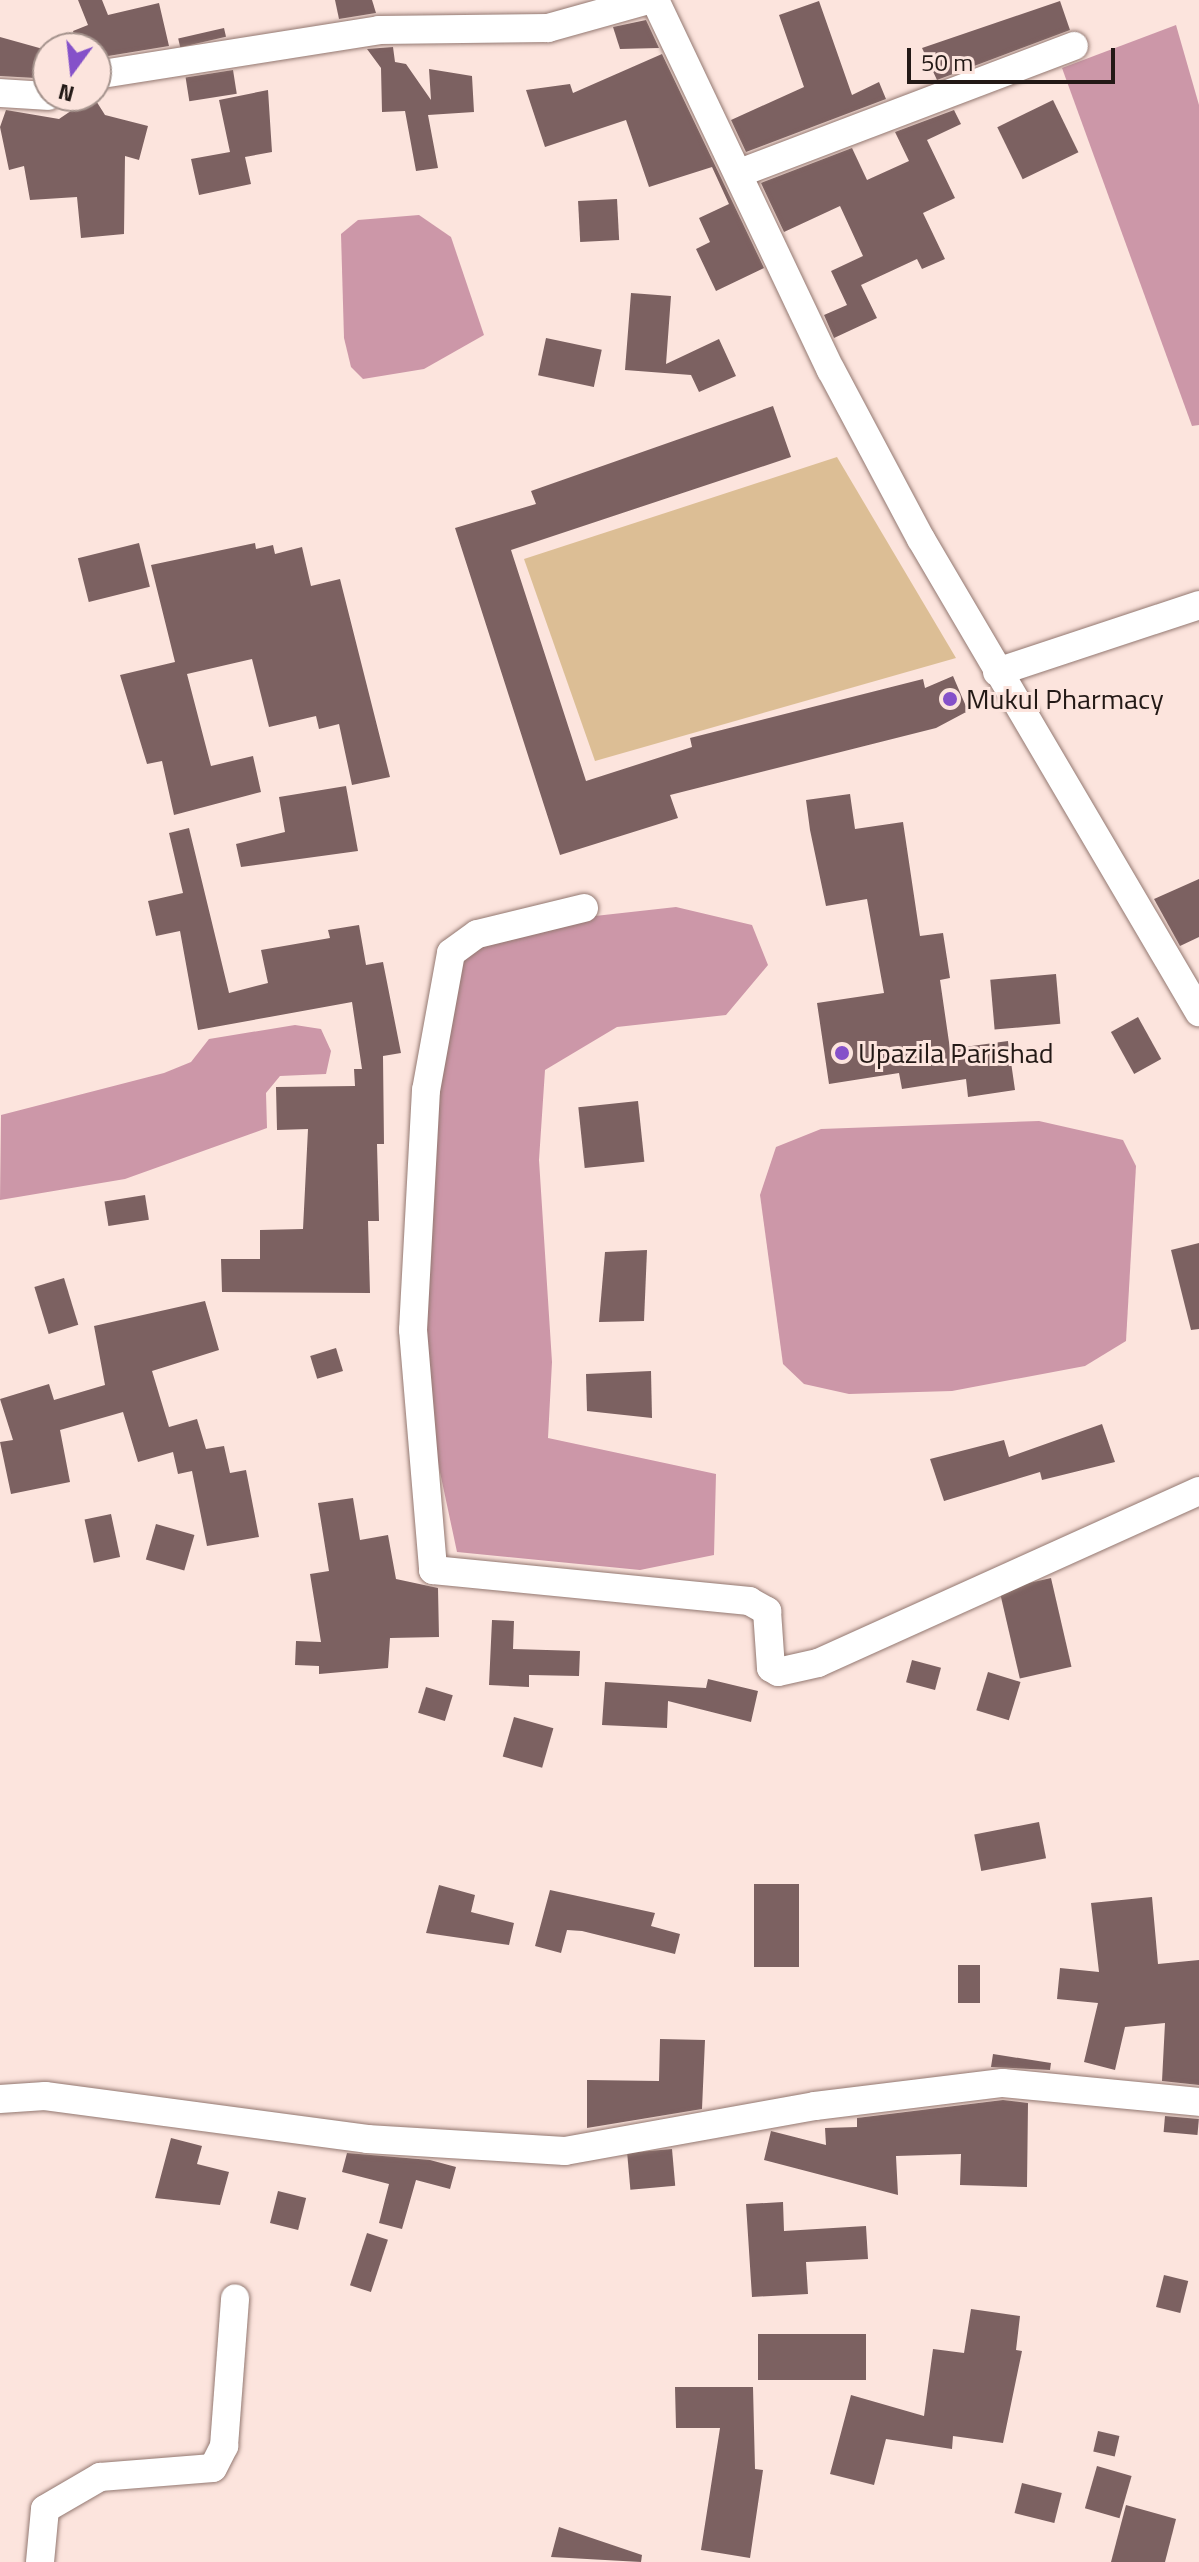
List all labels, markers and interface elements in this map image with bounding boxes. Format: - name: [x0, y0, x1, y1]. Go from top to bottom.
- north arrow: [32, 32, 112, 112]
- scale bar: [911, 32, 1119, 82]
- text: 50 m: [921, 44, 973, 80]
- text: N: [55, 75, 78, 112]
- place label: Mukul Pharmacy: [966, 682, 1164, 716]
- marker: Mukul Pharmacy: [941, 690, 959, 708]
- place label: Upazila Parishad: [858, 1036, 1054, 1070]
- marker: Upazila Parishad: [833, 1044, 851, 1062]

